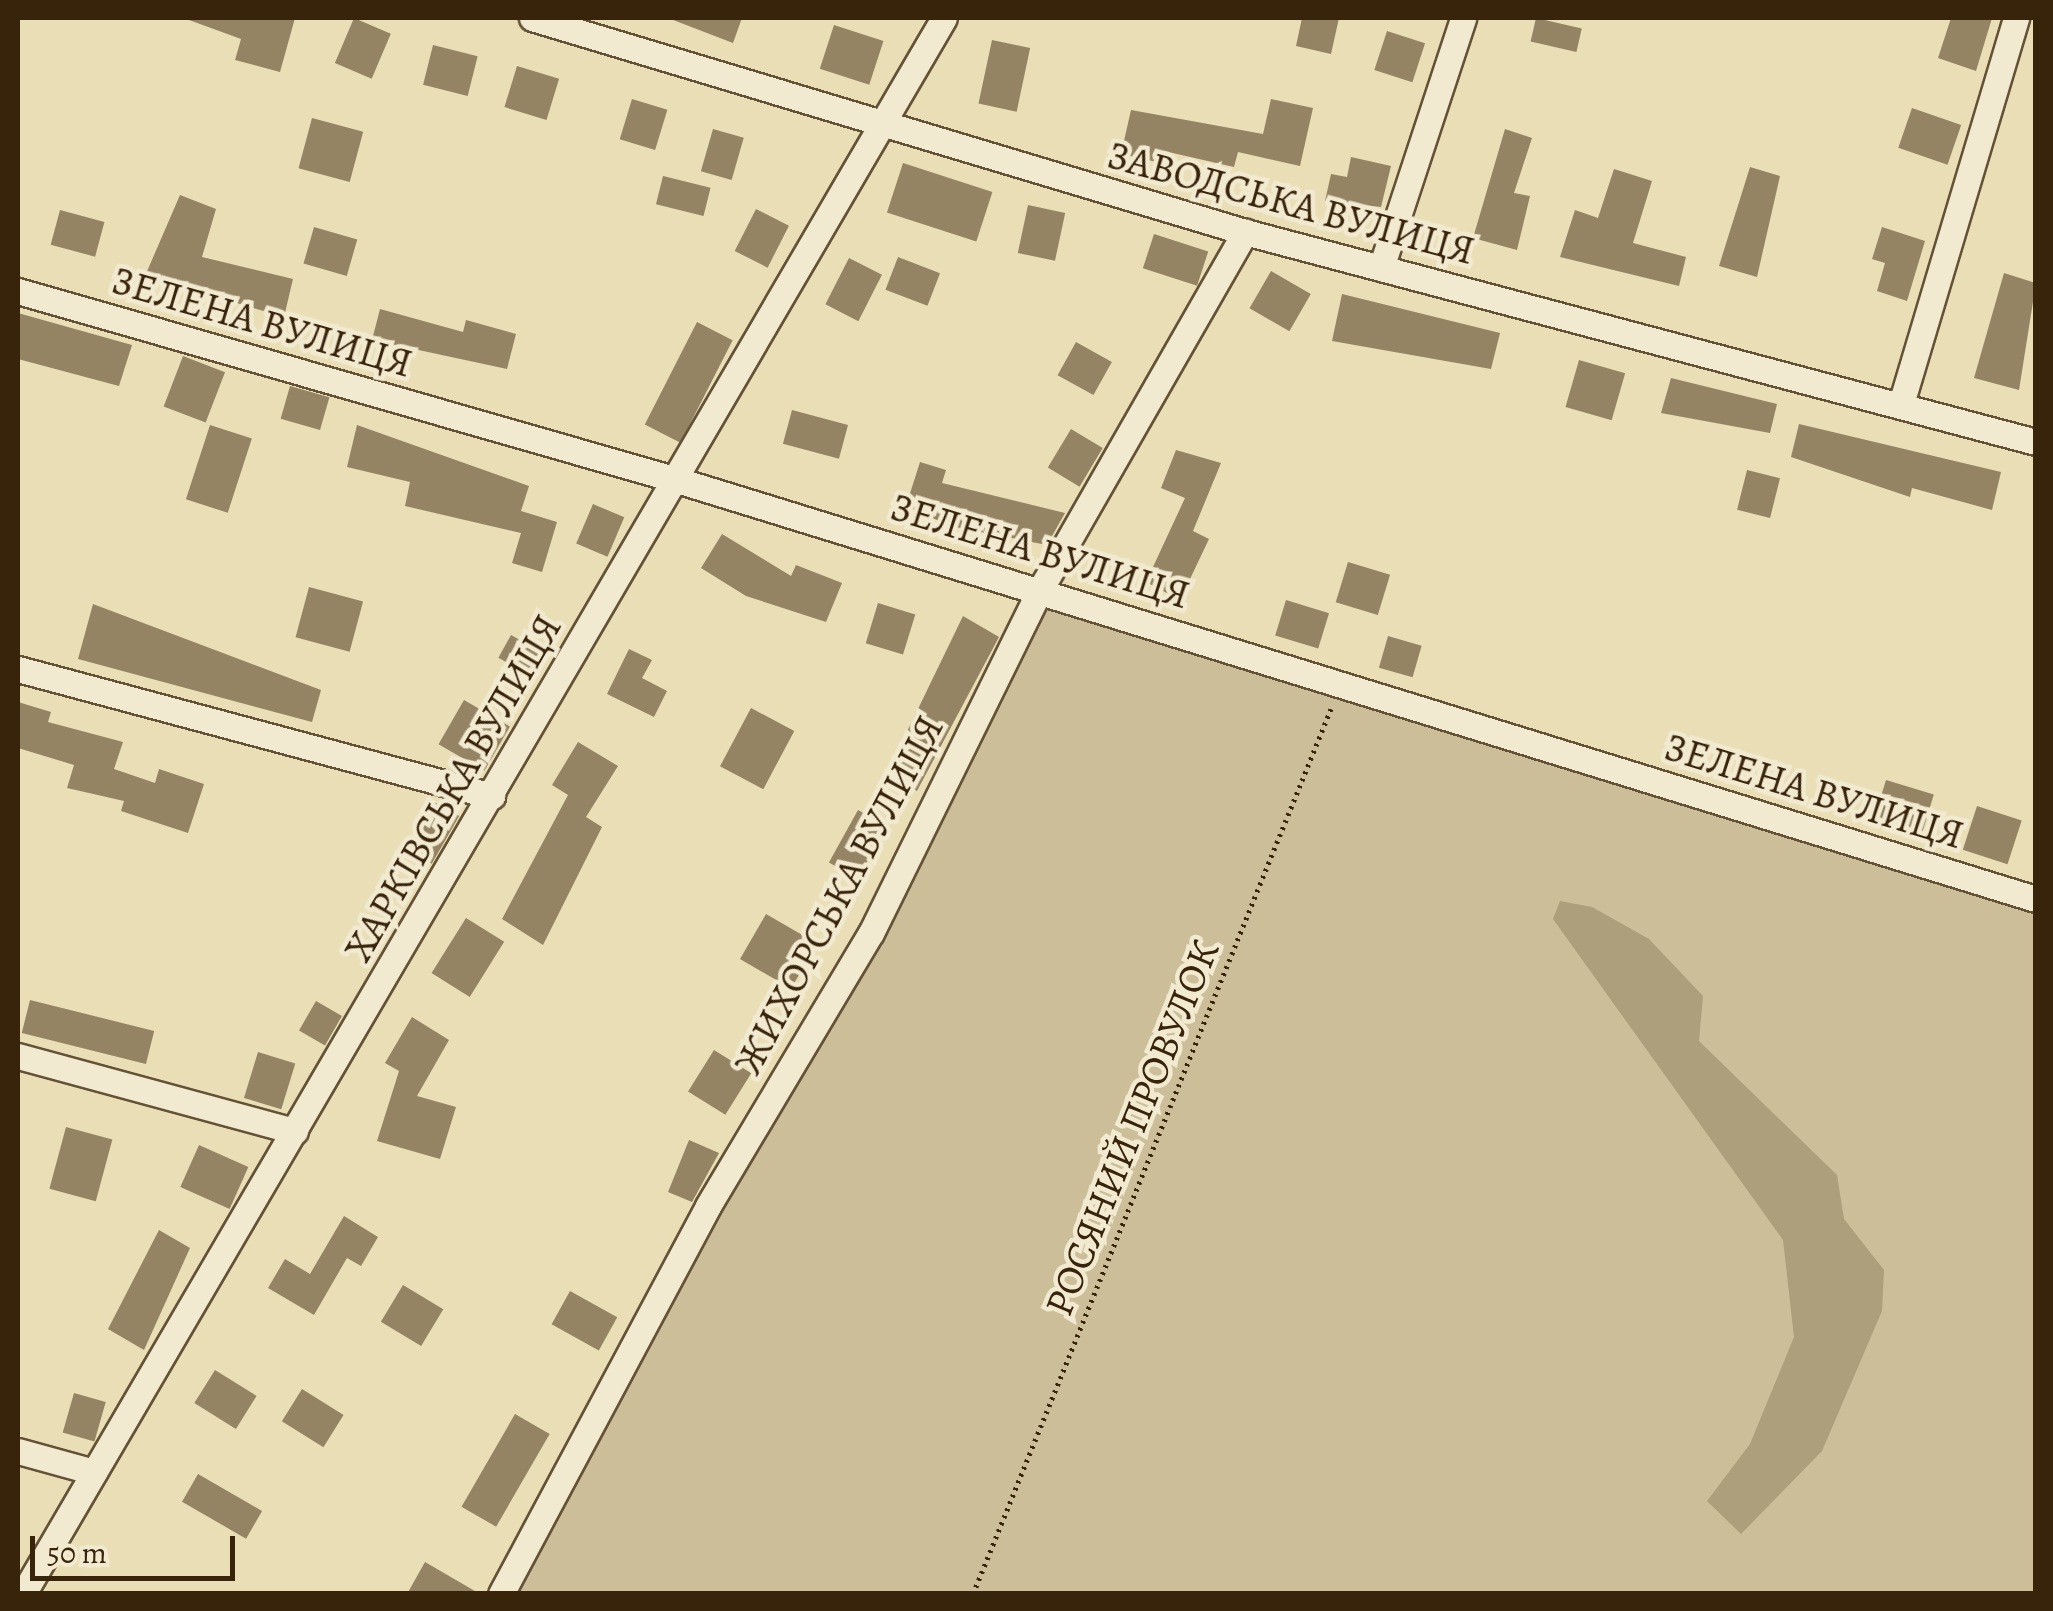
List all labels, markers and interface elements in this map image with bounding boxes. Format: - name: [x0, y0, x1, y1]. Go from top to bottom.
- street label: ЗАВОДСЬКА ВУЛИЦЯ: [1102, 131, 1480, 275]
- street label: ЗЕЛЕНА ВУЛИЦЯ: [106, 256, 418, 388]
- street label: ЗЕЛЕНА ВУЛИЦЯ: [885, 483, 1195, 619]
- street label: ХАРКІВСЬКА ВУЛИЦЯ: [334, 606, 572, 970]
- street label: ЖИХОРСЬКА ВУЛИЦЯ: [724, 707, 954, 1083]
- street label: ЗЕЛЕНА ВУЛИЦЯ: [1659, 723, 1969, 859]
- street label: РОСЯНИЙ ПРОВУЛОК: [1035, 933, 1229, 1323]
- scale bar: [35, 1516, 240, 1578]
- text: 50 m: [47, 1533, 107, 1573]

